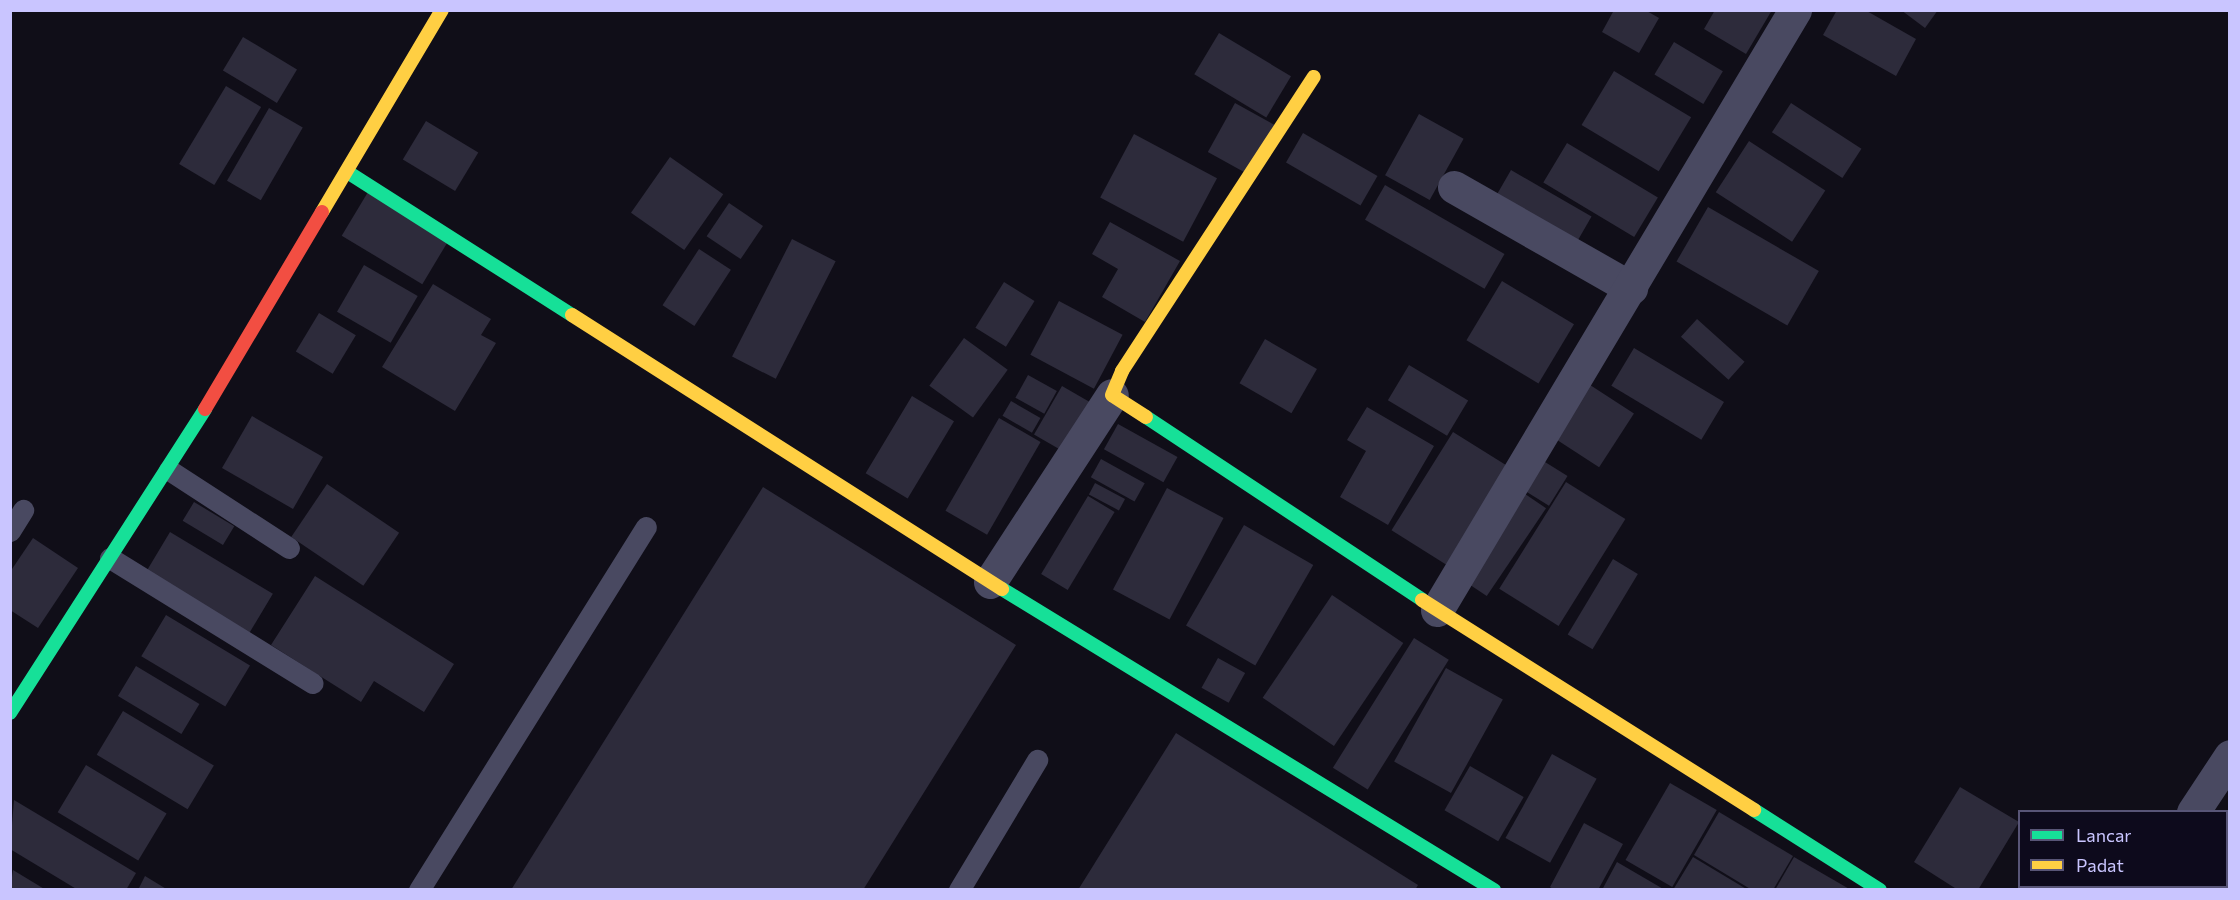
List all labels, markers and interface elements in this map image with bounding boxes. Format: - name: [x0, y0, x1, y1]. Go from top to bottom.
- legend: [2018, 810, 2228, 888]
- text: Lancar: [2076, 824, 2132, 846]
- text: Padat: [2076, 854, 2124, 876]

